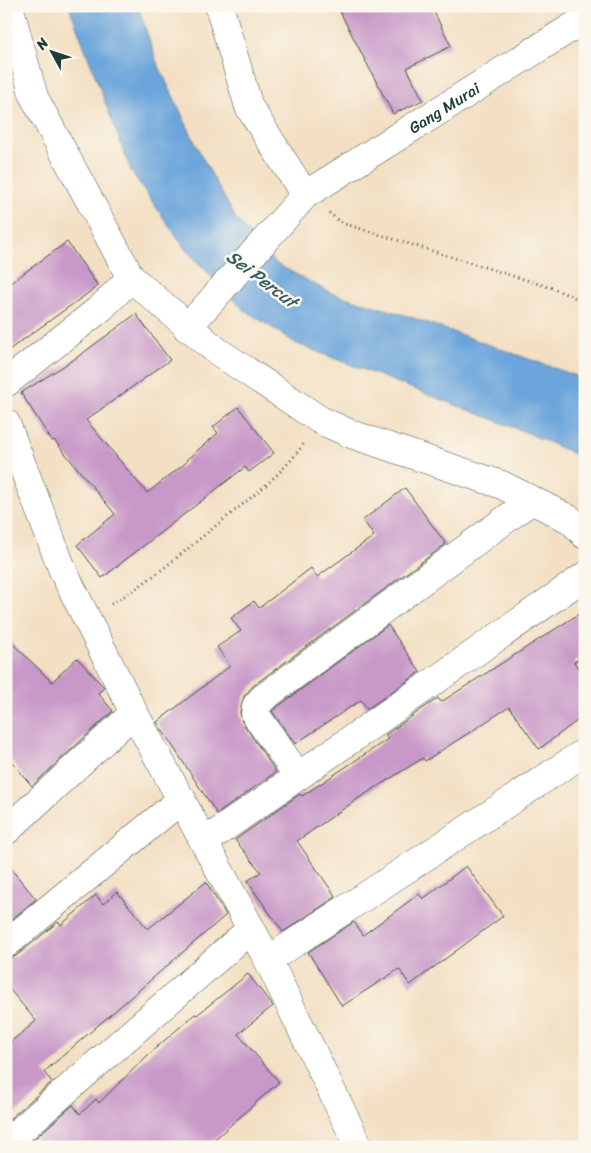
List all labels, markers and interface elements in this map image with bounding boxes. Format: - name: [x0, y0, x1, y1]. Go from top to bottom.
- north arrow: [28, 28, 78, 78]
- text: N: [29, 32, 55, 56]
- street label: Gang Murai: [402, 74, 486, 141]
- water label: Sei Percut: [219, 241, 307, 318]

